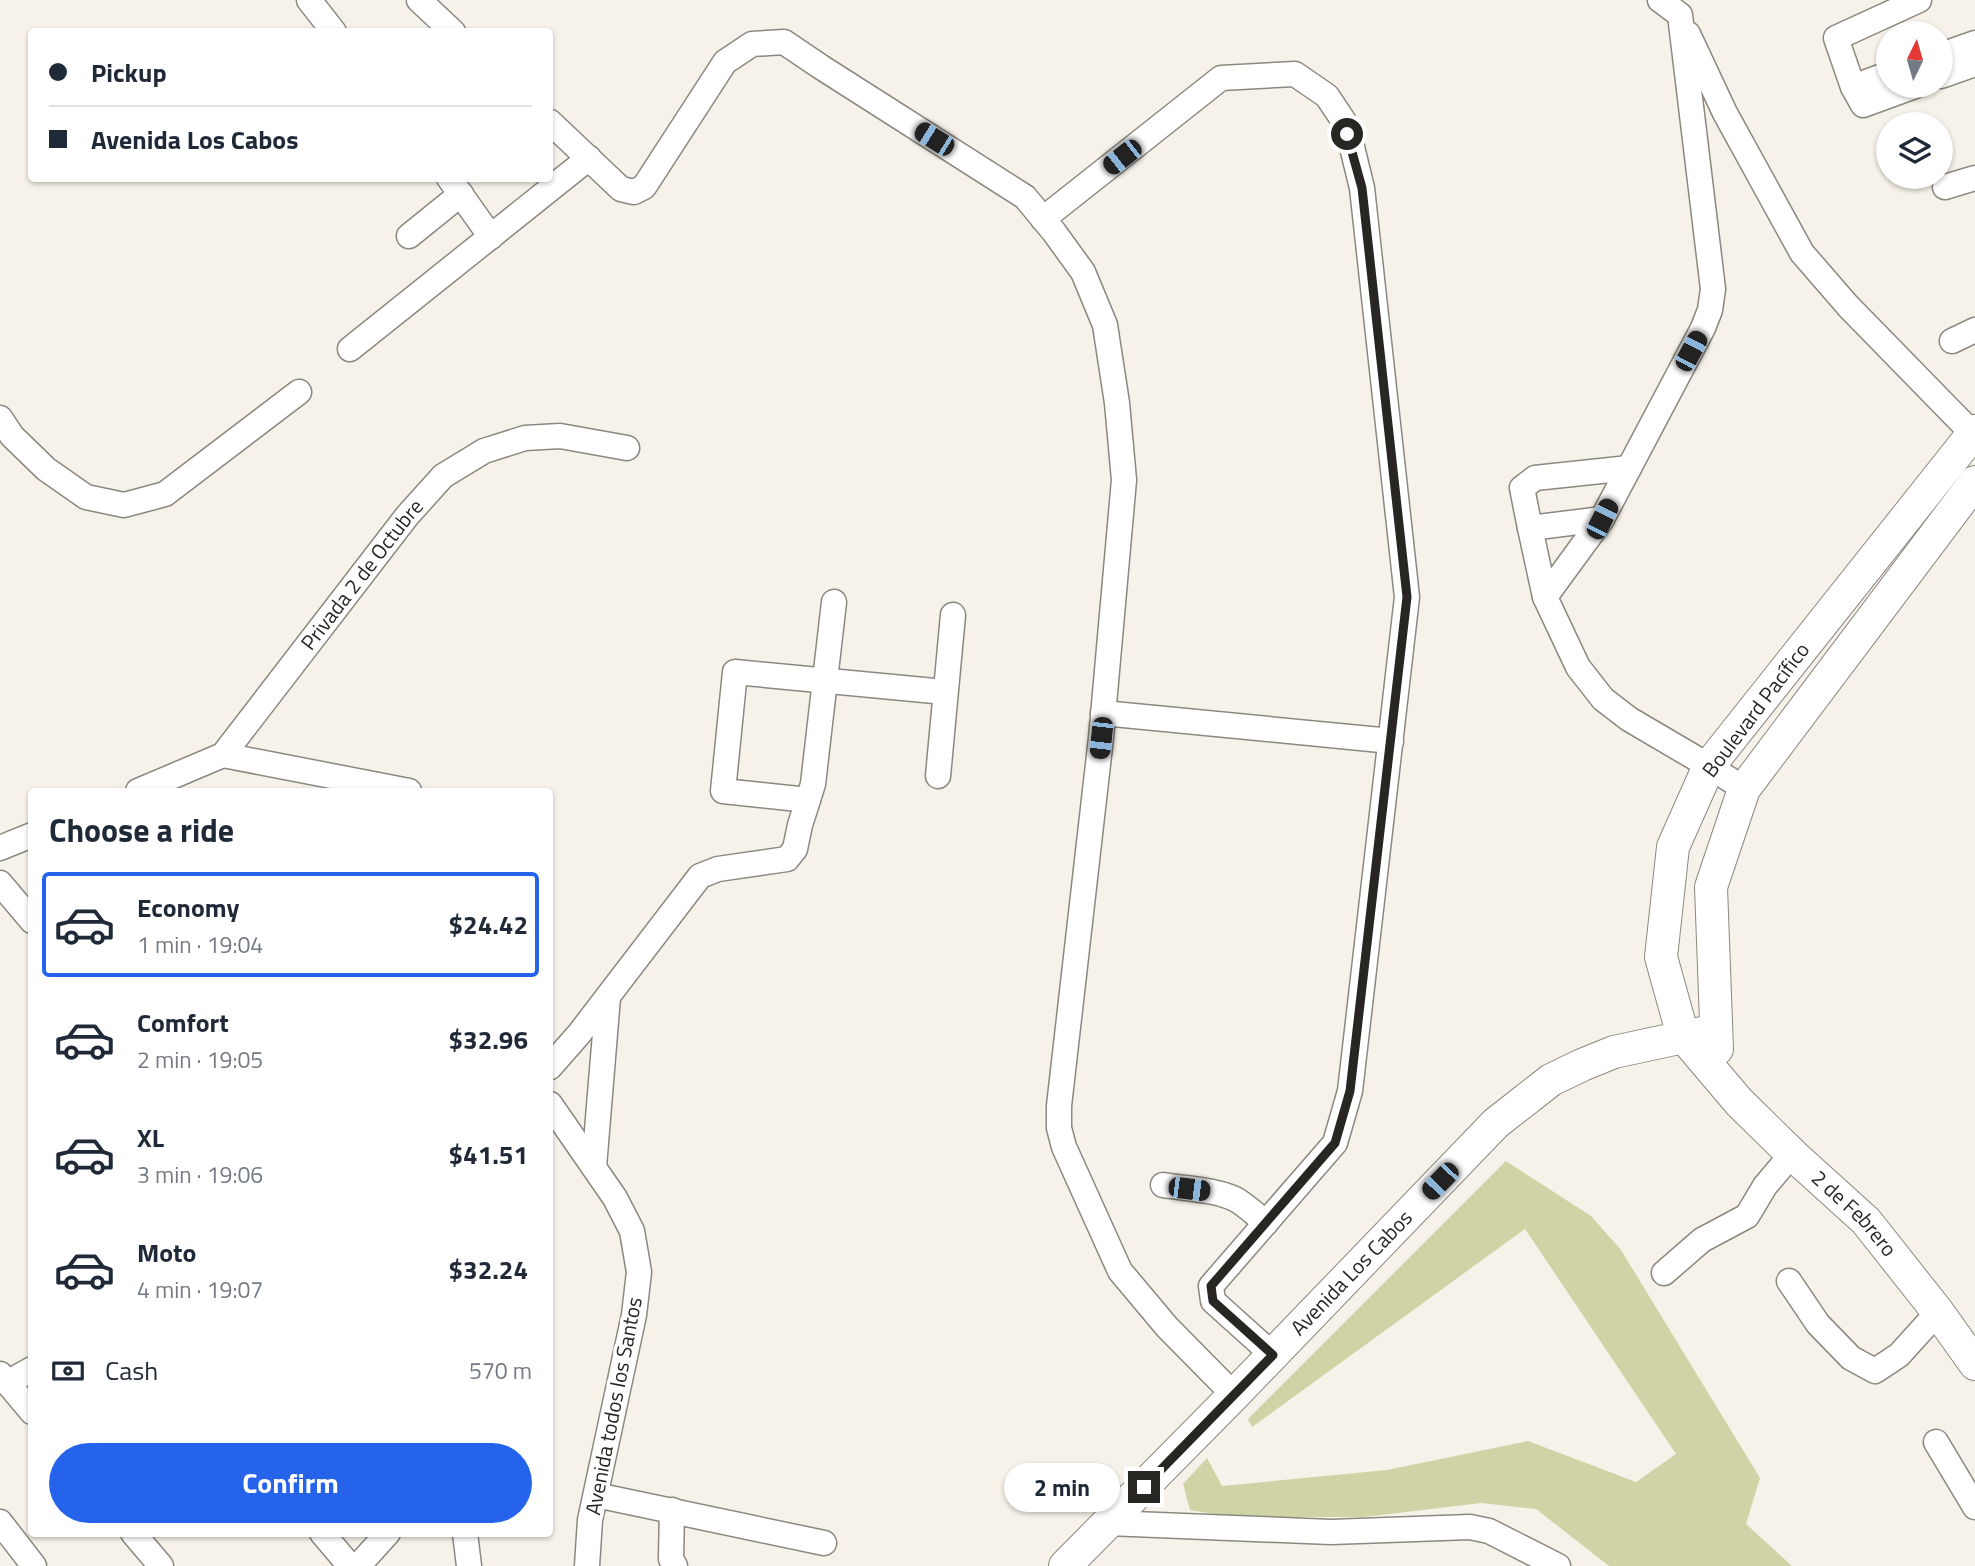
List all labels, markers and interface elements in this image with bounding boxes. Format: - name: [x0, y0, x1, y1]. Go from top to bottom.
- north arrow: [1876, 21, 1953, 98]
- map controls: [1876, 21, 1953, 189]
- text: Pickup: [91, 53, 167, 92]
- button: layers: [1876, 112, 1953, 189]
- route start: [1331, 118, 1363, 150]
- car: [911, 119, 958, 159]
- text: Avenida Los Cabos: [91, 120, 298, 159]
- car: [1099, 136, 1146, 178]
- car: [1672, 328, 1711, 374]
- street label: Privada 2 de Octubre: [292, 491, 430, 657]
- car: [1584, 496, 1621, 542]
- street label: Boulevard Pacífico: [1694, 635, 1817, 784]
- car: [1089, 716, 1114, 760]
- text: Choose a ride: [49, 806, 234, 854]
- text: Economy: [137, 888, 239, 927]
- icon: car: [53, 893, 116, 956]
- text: $24.42: [449, 905, 528, 944]
- text: 1 min · 19:04: [137, 927, 263, 962]
- text: Comfort: [137, 1003, 229, 1042]
- icon: car: [53, 1008, 116, 1071]
- text: $32.96: [449, 1020, 528, 1059]
- text: 2 min · 19:05: [137, 1042, 263, 1077]
- text: XL: [137, 1118, 164, 1157]
- icon: car: [53, 1123, 116, 1186]
- text: $41.51: [449, 1135, 528, 1174]
- text: 3 min · 19:06: [137, 1157, 263, 1192]
- car: [1418, 1159, 1463, 1203]
- street label: 2 de Febrero: [1805, 1162, 1905, 1263]
- car: [1167, 1176, 1212, 1202]
- street label: Avenida Los Cabos: [1282, 1202, 1419, 1342]
- text: Moto: [137, 1233, 196, 1272]
- icon: car: [53, 1238, 116, 1301]
- text: $32.24: [449, 1250, 528, 1289]
- text: 4 min · 19:07: [137, 1272, 263, 1307]
- street label: Avenida todos los Santos: [576, 1294, 650, 1518]
- text: Cash: [105, 1351, 158, 1390]
- icon: cash: [49, 1352, 87, 1390]
- text: 570 m: [469, 1353, 532, 1388]
- button: Confirm: [49, 1443, 532, 1523]
- callout: 2 min: [1004, 1462, 1120, 1512]
- text: 2 min: [1034, 1470, 1090, 1505]
- route end: [1128, 1471, 1160, 1503]

